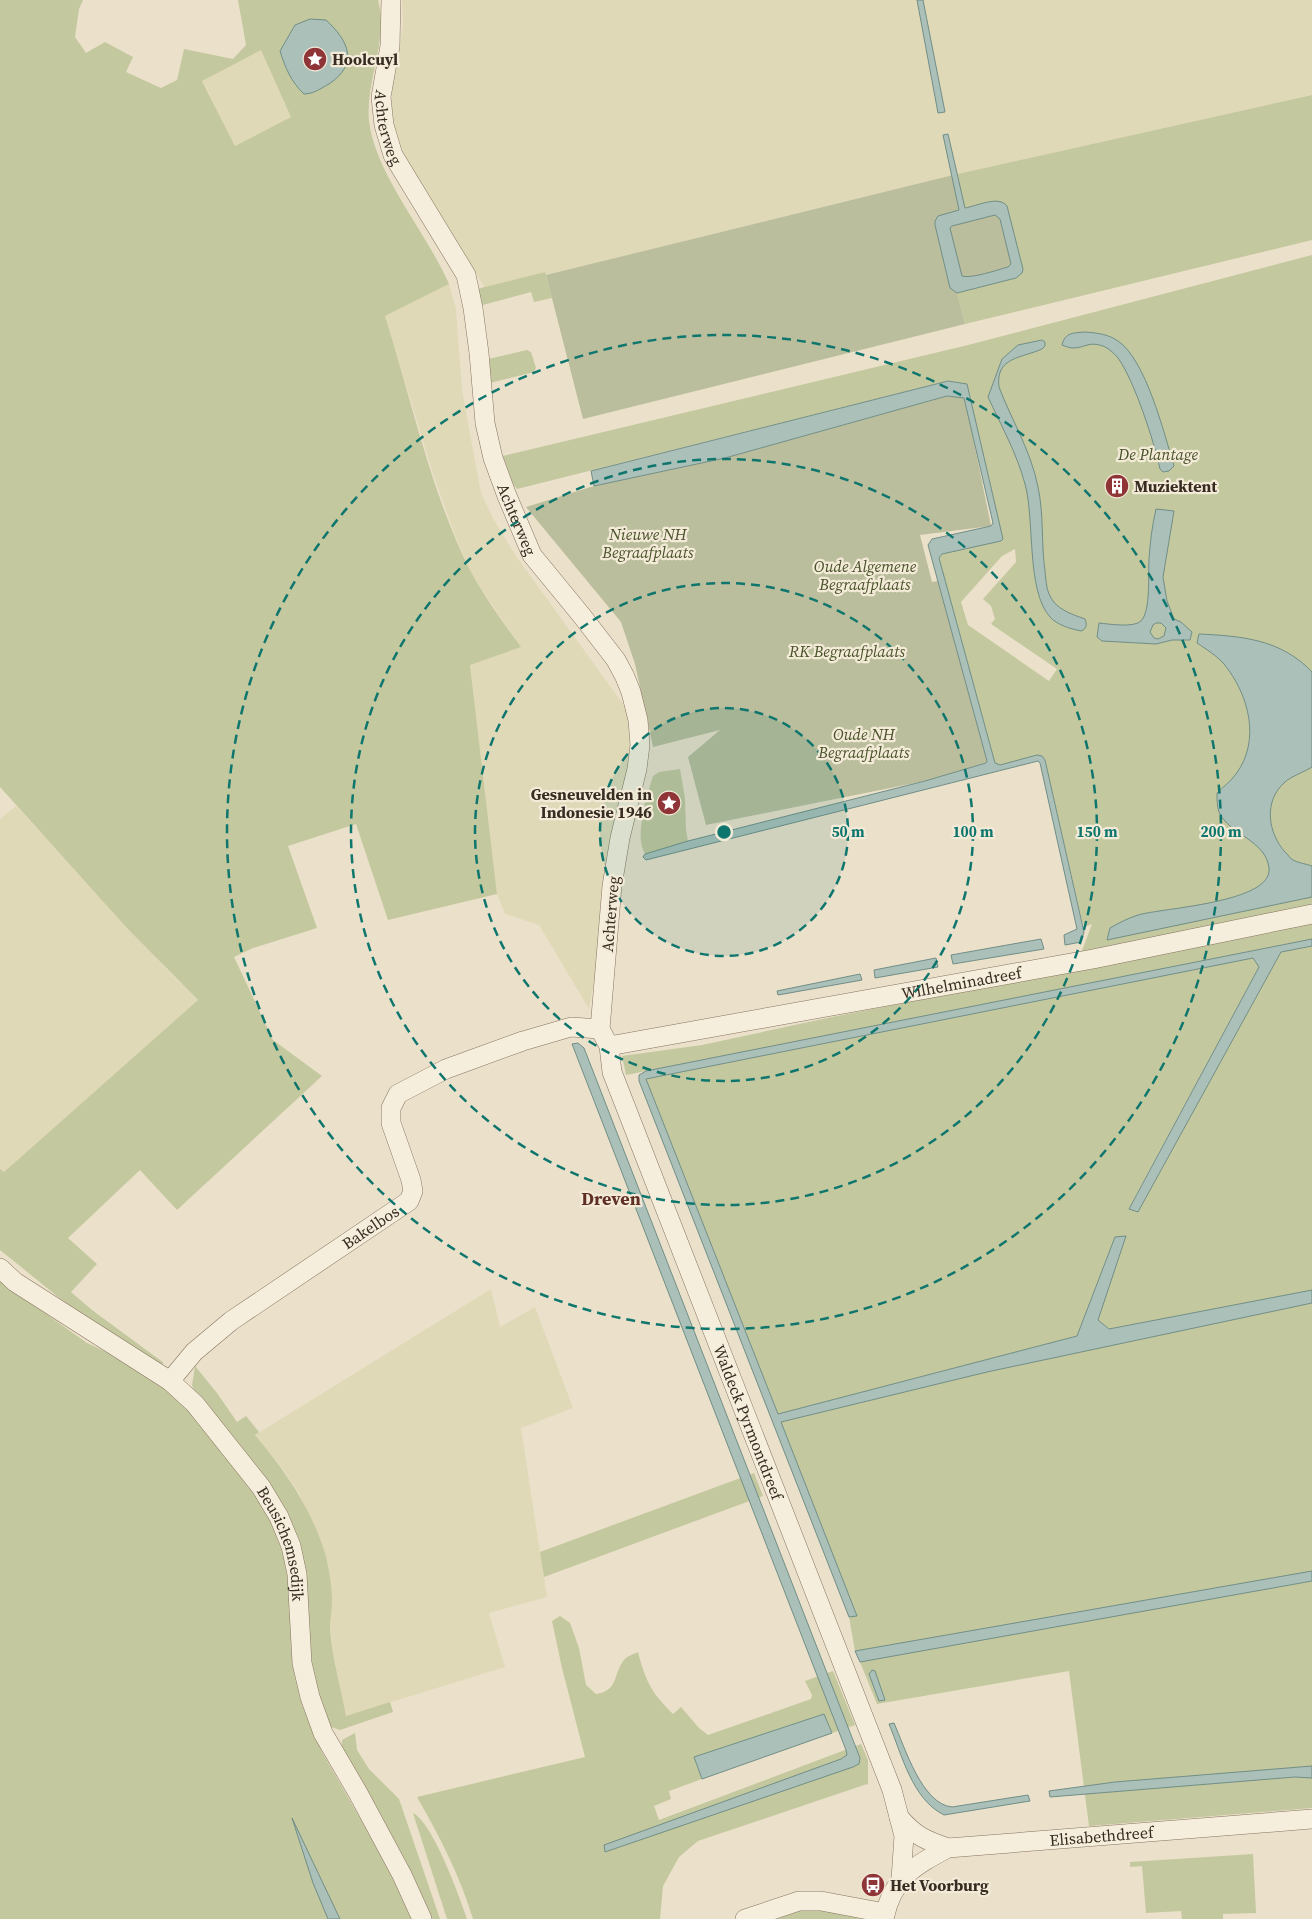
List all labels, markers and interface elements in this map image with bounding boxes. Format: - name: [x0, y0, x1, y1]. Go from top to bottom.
- place icon: Hoolcuyl: [302, 46, 328, 72]
- place label: Hoolcuyl: [332, 48, 398, 70]
- street label: Achterweg: [369, 88, 407, 169]
- park label: De Plantage: [1117, 443, 1198, 465]
- building icon: Muziektent: [1104, 473, 1130, 499]
- place label: Muziektent: [1134, 475, 1217, 497]
- street label: Achterweg: [492, 480, 542, 559]
- park label: Nieuwe NH Begraafplaats: [601, 523, 694, 563]
- park label: Oude Algemene Begraafplaats: [814, 555, 917, 595]
- park label: RK Begraafplaats: [788, 640, 905, 662]
- park label: Oude NH Begraafplaats: [817, 723, 910, 763]
- place label: Gesneuvelden in Indonesie 1946: [531, 783, 652, 823]
- place icon: Gesneuvelden in Indonesie 1946: [656, 790, 682, 816]
- text: 50 m: [831, 821, 865, 842]
- text: 100 m: [952, 821, 994, 842]
- text: 150 m: [1076, 821, 1118, 842]
- text: 200 m: [1200, 821, 1242, 842]
- centre of rings: [715, 823, 733, 841]
- street label: Achterweg: [596, 875, 624, 953]
- street label: Wilhelminadreef: [900, 961, 1024, 1004]
- district label: Dreven: [581, 1186, 641, 1211]
- street label: Bakelbos: [338, 1200, 403, 1254]
- street label: Waldeck Pyrmontdreef: [708, 1341, 789, 1504]
- street label: Beusichemsedijk: [252, 1482, 310, 1602]
- street label: Elisabethdreef: [1049, 1821, 1156, 1851]
- bus stop icon: Het Voorburg: [860, 1872, 886, 1898]
- place label: Het Voorburg: [890, 1874, 989, 1896]

